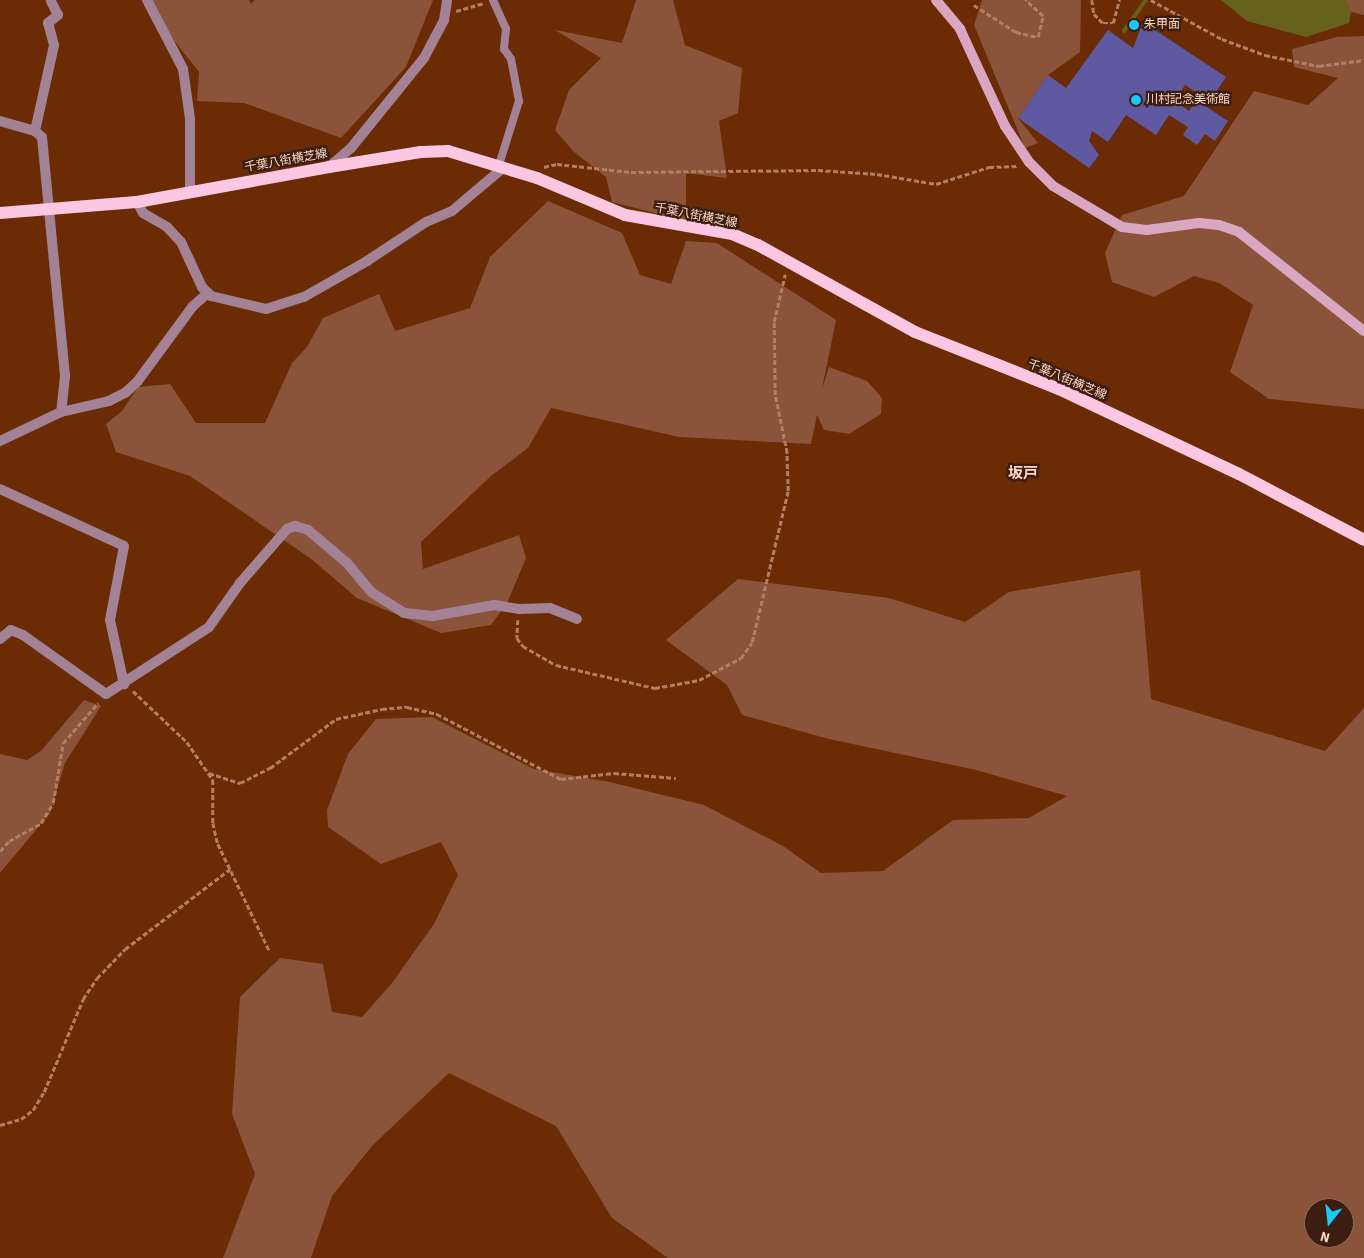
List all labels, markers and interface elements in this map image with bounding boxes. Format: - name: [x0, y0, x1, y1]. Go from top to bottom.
- place label: 朱甲面: [1144, 18, 1180, 32]
- marker: 朱甲面: [1128, 19, 1140, 31]
- place label: 川村記念美術館: [1146, 93, 1230, 107]
- marker: 川村記念美術館: [1130, 94, 1142, 106]
- street label: 千葉八街横芝線: [243, 147, 329, 175]
- street label: 千葉八街横芝線: [653, 201, 739, 231]
- street label: 千葉八街横芝線: [1026, 357, 1108, 403]
- district label: 坂戸: [1008, 465, 1038, 483]
- north arrow: [1304, 1198, 1354, 1248]
- text: N: [1318, 1226, 1332, 1247]

